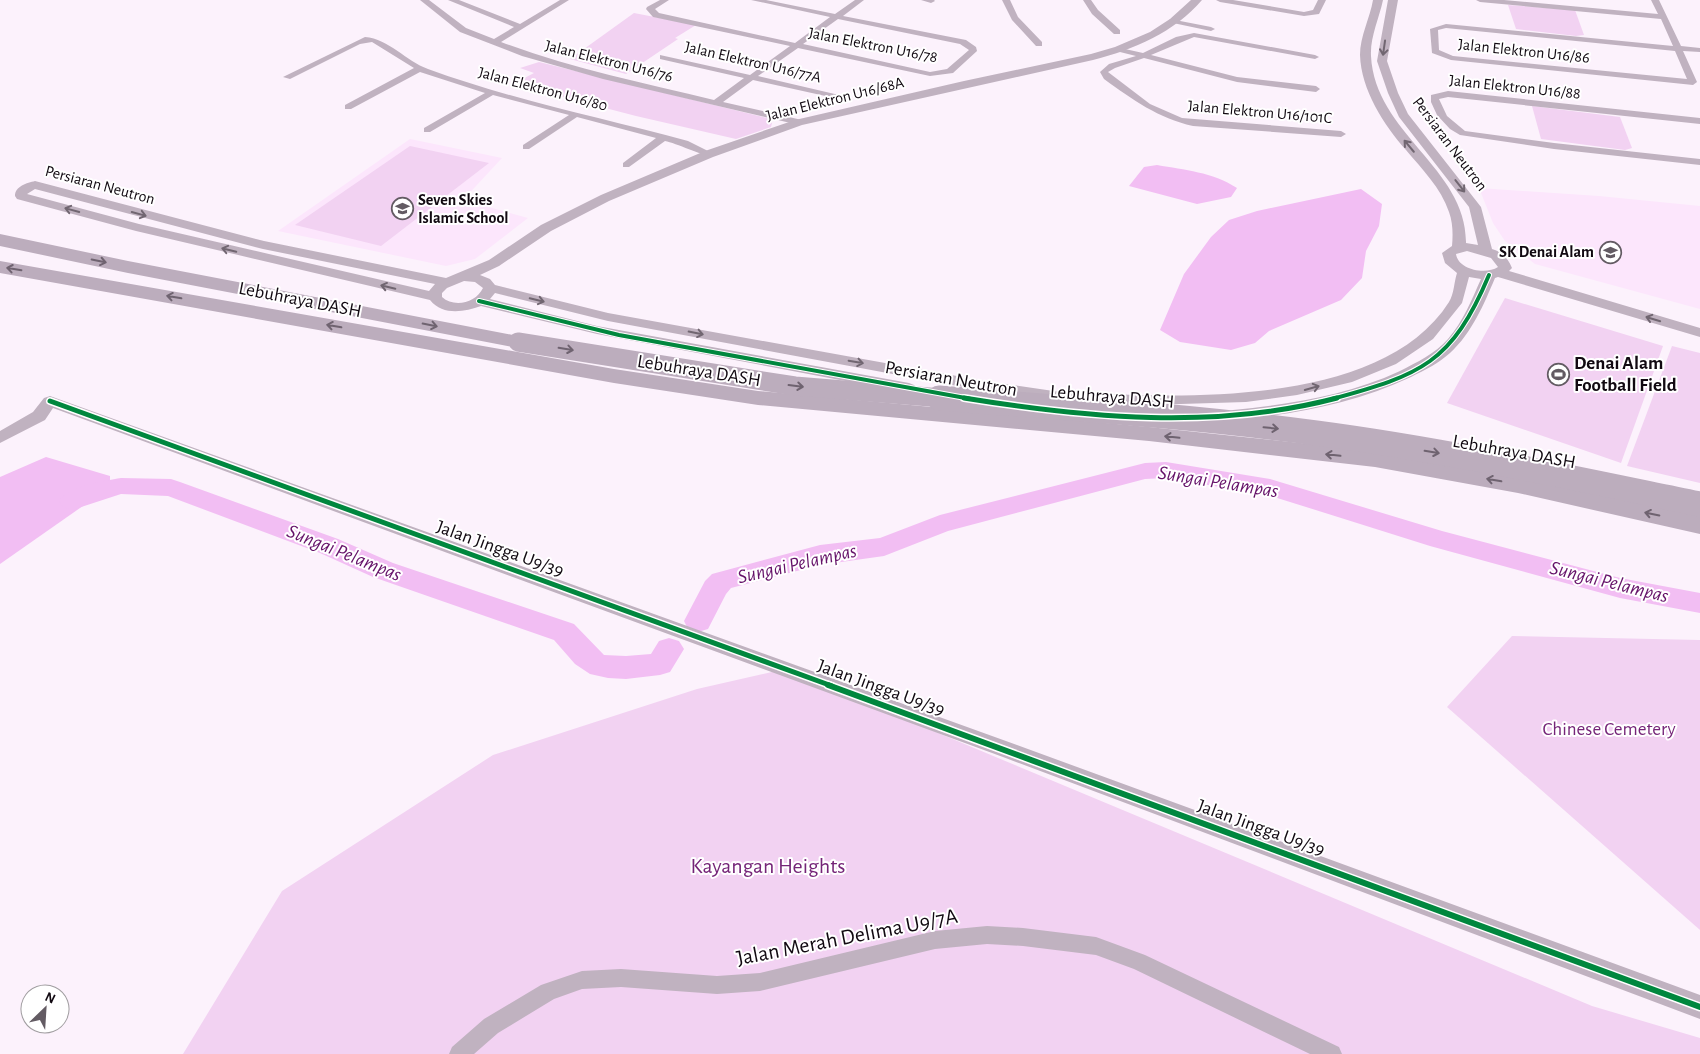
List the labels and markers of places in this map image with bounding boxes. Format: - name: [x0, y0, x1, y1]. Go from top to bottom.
- place label: Seven Skies Islamic School: [418, 192, 509, 226]
- school or university icon: Seven Skies Islamic School: [390, 197, 414, 221]
- school or university icon: SK Denai Alam: [1598, 240, 1622, 264]
- place label: SK Denai Alam: [1499, 244, 1594, 260]
- place label: Denai Alam Football Field: [1574, 354, 1677, 395]
- sports icon: Denai Alam Football Field: [1546, 362, 1570, 386]

